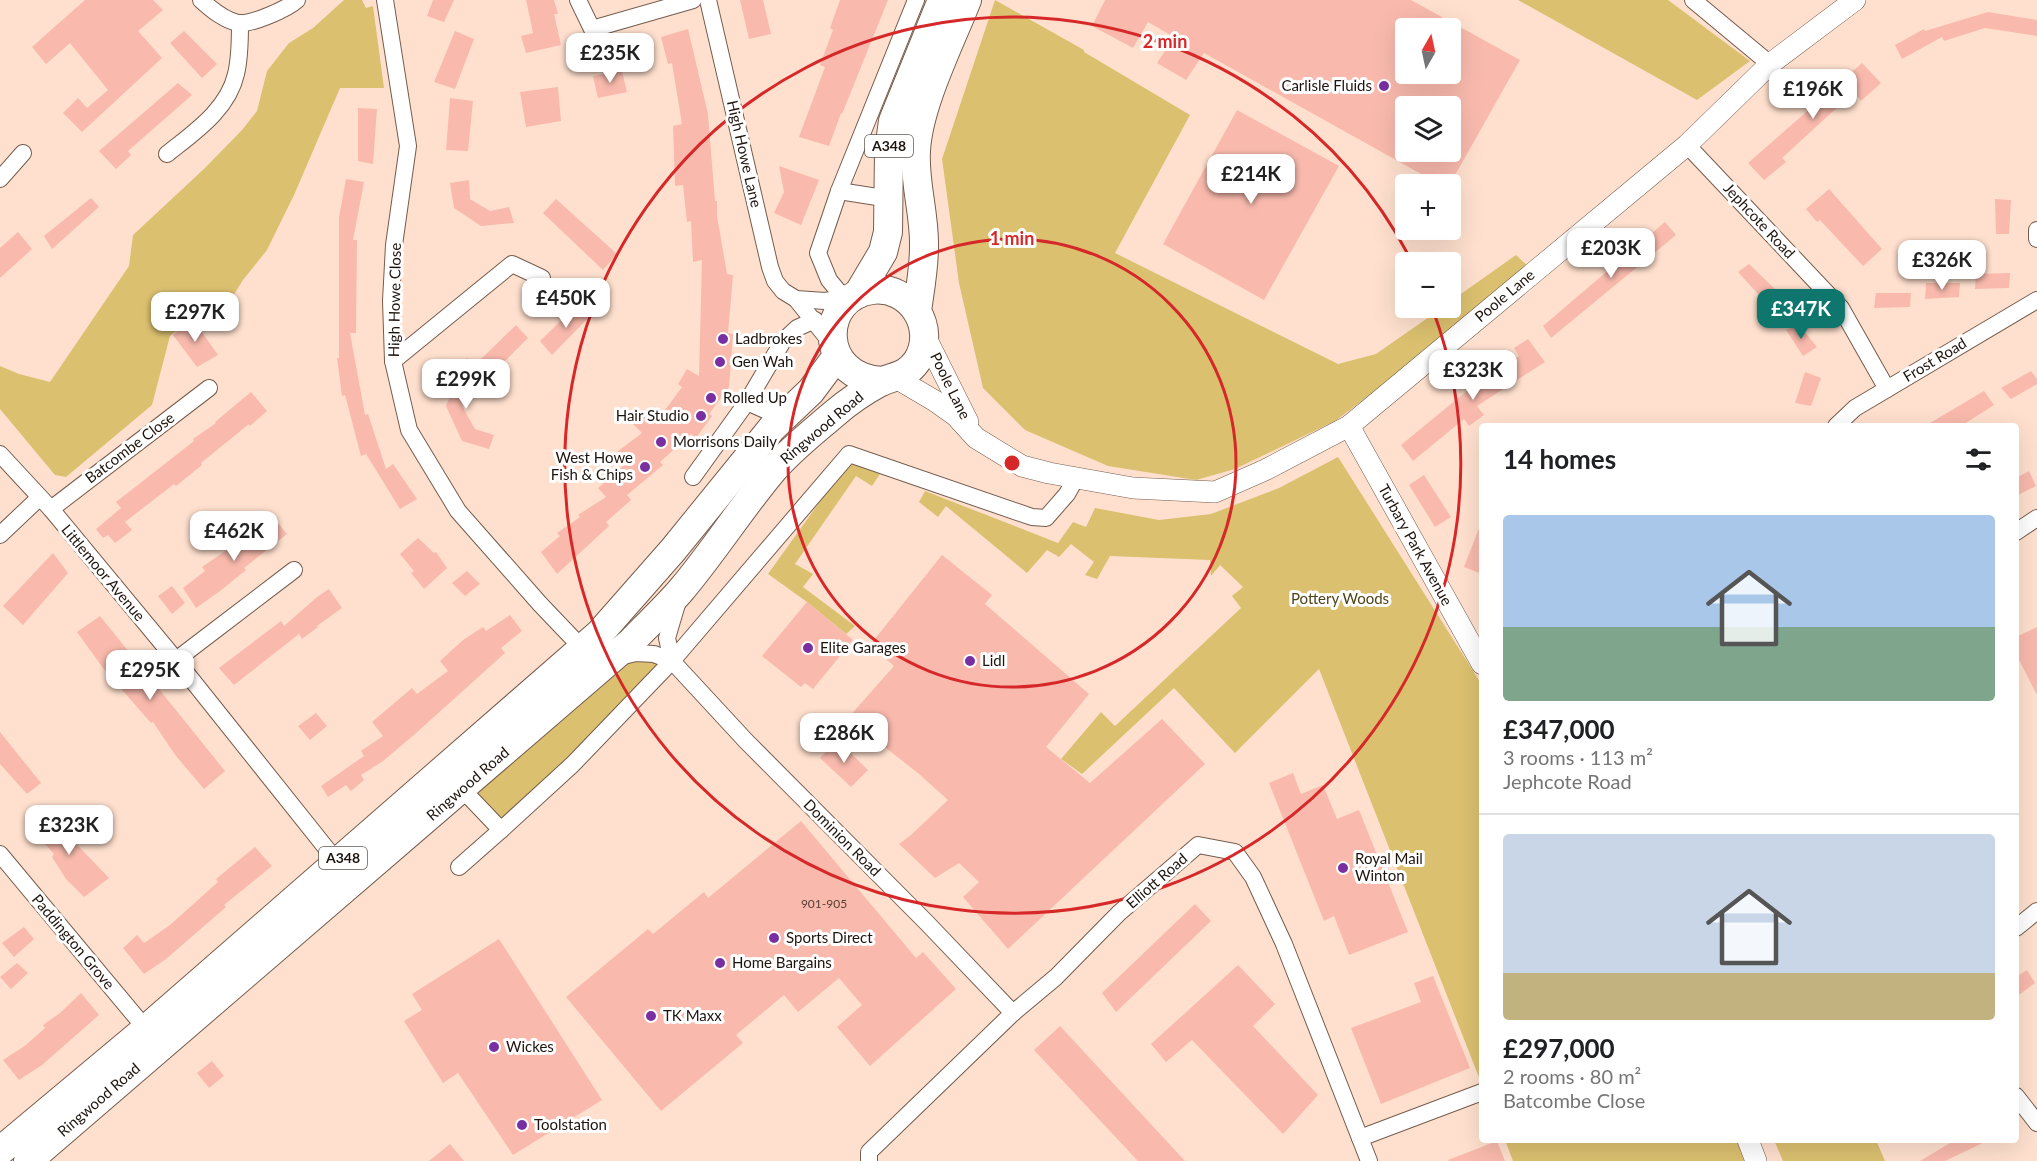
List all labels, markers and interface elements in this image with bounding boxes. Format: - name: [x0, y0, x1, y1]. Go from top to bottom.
- north arrow: [1395, 18, 1461, 84]
- map controls: [1395, 18, 1461, 318]
- text: 2 min: [1143, 30, 1187, 52]
- pin: £235K: [568, 33, 652, 84]
- text: £235K: [580, 40, 640, 64]
- pin: £196K: [1771, 69, 1855, 120]
- place label: Carlisle Fluids: [1281, 76, 1372, 94]
- text: £196K: [1783, 76, 1843, 100]
- marker: Carlisle Fluids: [1377, 79, 1391, 93]
- button: layers: [1395, 96, 1461, 162]
- street label: High Howe Lane: [724, 98, 766, 209]
- road number: A348: [865, 135, 913, 157]
- pin: £214K: [1209, 154, 1293, 205]
- text: £214K: [1221, 161, 1281, 185]
- button: +: [1395, 174, 1461, 240]
- street label: Jephcote Road: [1720, 179, 1799, 262]
- text: 1 min: [990, 227, 1034, 249]
- pin: £203K: [1569, 228, 1653, 279]
- text: £203K: [1581, 235, 1641, 259]
- pin: £326K: [1900, 240, 1984, 291]
- street label: High Howe Close: [384, 243, 404, 357]
- text: £326K: [1912, 247, 1972, 271]
- button: −: [1395, 252, 1461, 318]
- street label: Poole Lane: [1471, 265, 1538, 325]
- pin: £450K: [524, 278, 608, 329]
- text: £450K: [536, 285, 596, 309]
- pin: £347K: [1759, 289, 1843, 340]
- pin: £297K: [153, 292, 237, 343]
- text: £347K: [1771, 296, 1831, 320]
- text: £297K: [165, 299, 225, 323]
- place label: Ladbrokes: [735, 329, 802, 347]
- marker: Ladbrokes: [716, 332, 730, 346]
- street label: Frost Road: [1900, 333, 1969, 385]
- street label: Poole Lane: [927, 349, 975, 422]
- pin: £323K: [1431, 350, 1515, 401]
- place label: Gen Wah: [732, 352, 793, 370]
- marker: Gen Wah: [713, 355, 727, 369]
- text: £323K: [1443, 357, 1503, 381]
- pin: £299K: [424, 359, 508, 410]
- text: £299K: [436, 366, 496, 390]
- street label: Ringwood Road: [776, 387, 867, 467]
- place label: Rolled Up: [723, 388, 787, 406]
- marker: Rolled Up: [704, 391, 718, 405]
- place label: Hair Studio: [616, 406, 689, 424]
- street label: Batcombe Close: [81, 408, 178, 487]
- marker: Hair Studio: [694, 409, 708, 423]
- place label: Morrisons Daily: [673, 432, 777, 450]
- marker: Morrisons Daily: [654, 435, 668, 449]
- text: 14 homes: [1503, 443, 1616, 475]
- icon: filters: [1962, 443, 1995, 476]
- place label: West Howe Fish & Chips: [551, 448, 633, 483]
- centre of rings: [1002, 453, 1022, 473]
- marker: West Howe Fish & Chips: [638, 460, 652, 474]
- street label: Turbary Park Avenue: [1375, 481, 1457, 608]
- pin: £462K: [192, 511, 276, 562]
- text: £462K: [204, 518, 264, 542]
- street label: Littlemoor Avenue: [58, 520, 149, 624]
- icon: home: [1695, 554, 1803, 662]
- park label: Pottery Woods: [1291, 589, 1389, 607]
- place label: Elite Garages: [820, 638, 906, 656]
- marker: Elite Garages: [801, 641, 815, 655]
- pin: £295K: [108, 650, 192, 701]
- place label: Lidl: [982, 651, 1005, 669]
- marker: Lidl: [963, 654, 977, 668]
- text: £295K: [120, 657, 180, 681]
- pin: £286K: [802, 713, 886, 764]
- text: £347,000: [1503, 713, 1615, 745]
- text: £286K: [814, 720, 874, 744]
- street label: Ringwood Road: [422, 743, 512, 824]
- text: 3 rooms · 113 m²: [1503, 745, 1653, 769]
- text: Jephcote Road: [1503, 769, 1632, 793]
- street label: Dominion Road: [800, 795, 885, 880]
- pin: £323K: [27, 805, 111, 856]
- text: £323K: [39, 812, 99, 836]
- road number: A348: [319, 847, 367, 869]
- street label: Elliott Road: [1122, 849, 1191, 912]
- place label: Royal Mail Winton: [1355, 849, 1423, 884]
- marker: Royal Mail Winton: [1336, 861, 1350, 875]
- icon: home: [1695, 873, 1803, 981]
- street label: Paddington Grove: [29, 890, 119, 993]
- house number: 901-905: [801, 896, 847, 911]
- place label: Sports Direct: [786, 928, 873, 946]
- marker: Sports Direct: [767, 931, 781, 945]
- place label: Home Bargains: [732, 953, 832, 971]
- marker: Home Bargains: [713, 956, 727, 970]
- place label: TK Maxx: [663, 1006, 722, 1024]
- marker: TK Maxx: [644, 1009, 658, 1023]
- text: £297,000: [1503, 1032, 1615, 1064]
- place label: Wickes: [506, 1037, 554, 1055]
- marker: Wickes: [487, 1040, 501, 1054]
- street label: Ringwood Road: [53, 1059, 143, 1140]
- text: 2 rooms · 80 m²: [1503, 1064, 1641, 1088]
- text: Batcombe Close: [1503, 1088, 1645, 1112]
- place label: Toolstation: [534, 1115, 607, 1133]
- marker: Toolstation: [515, 1118, 529, 1132]

